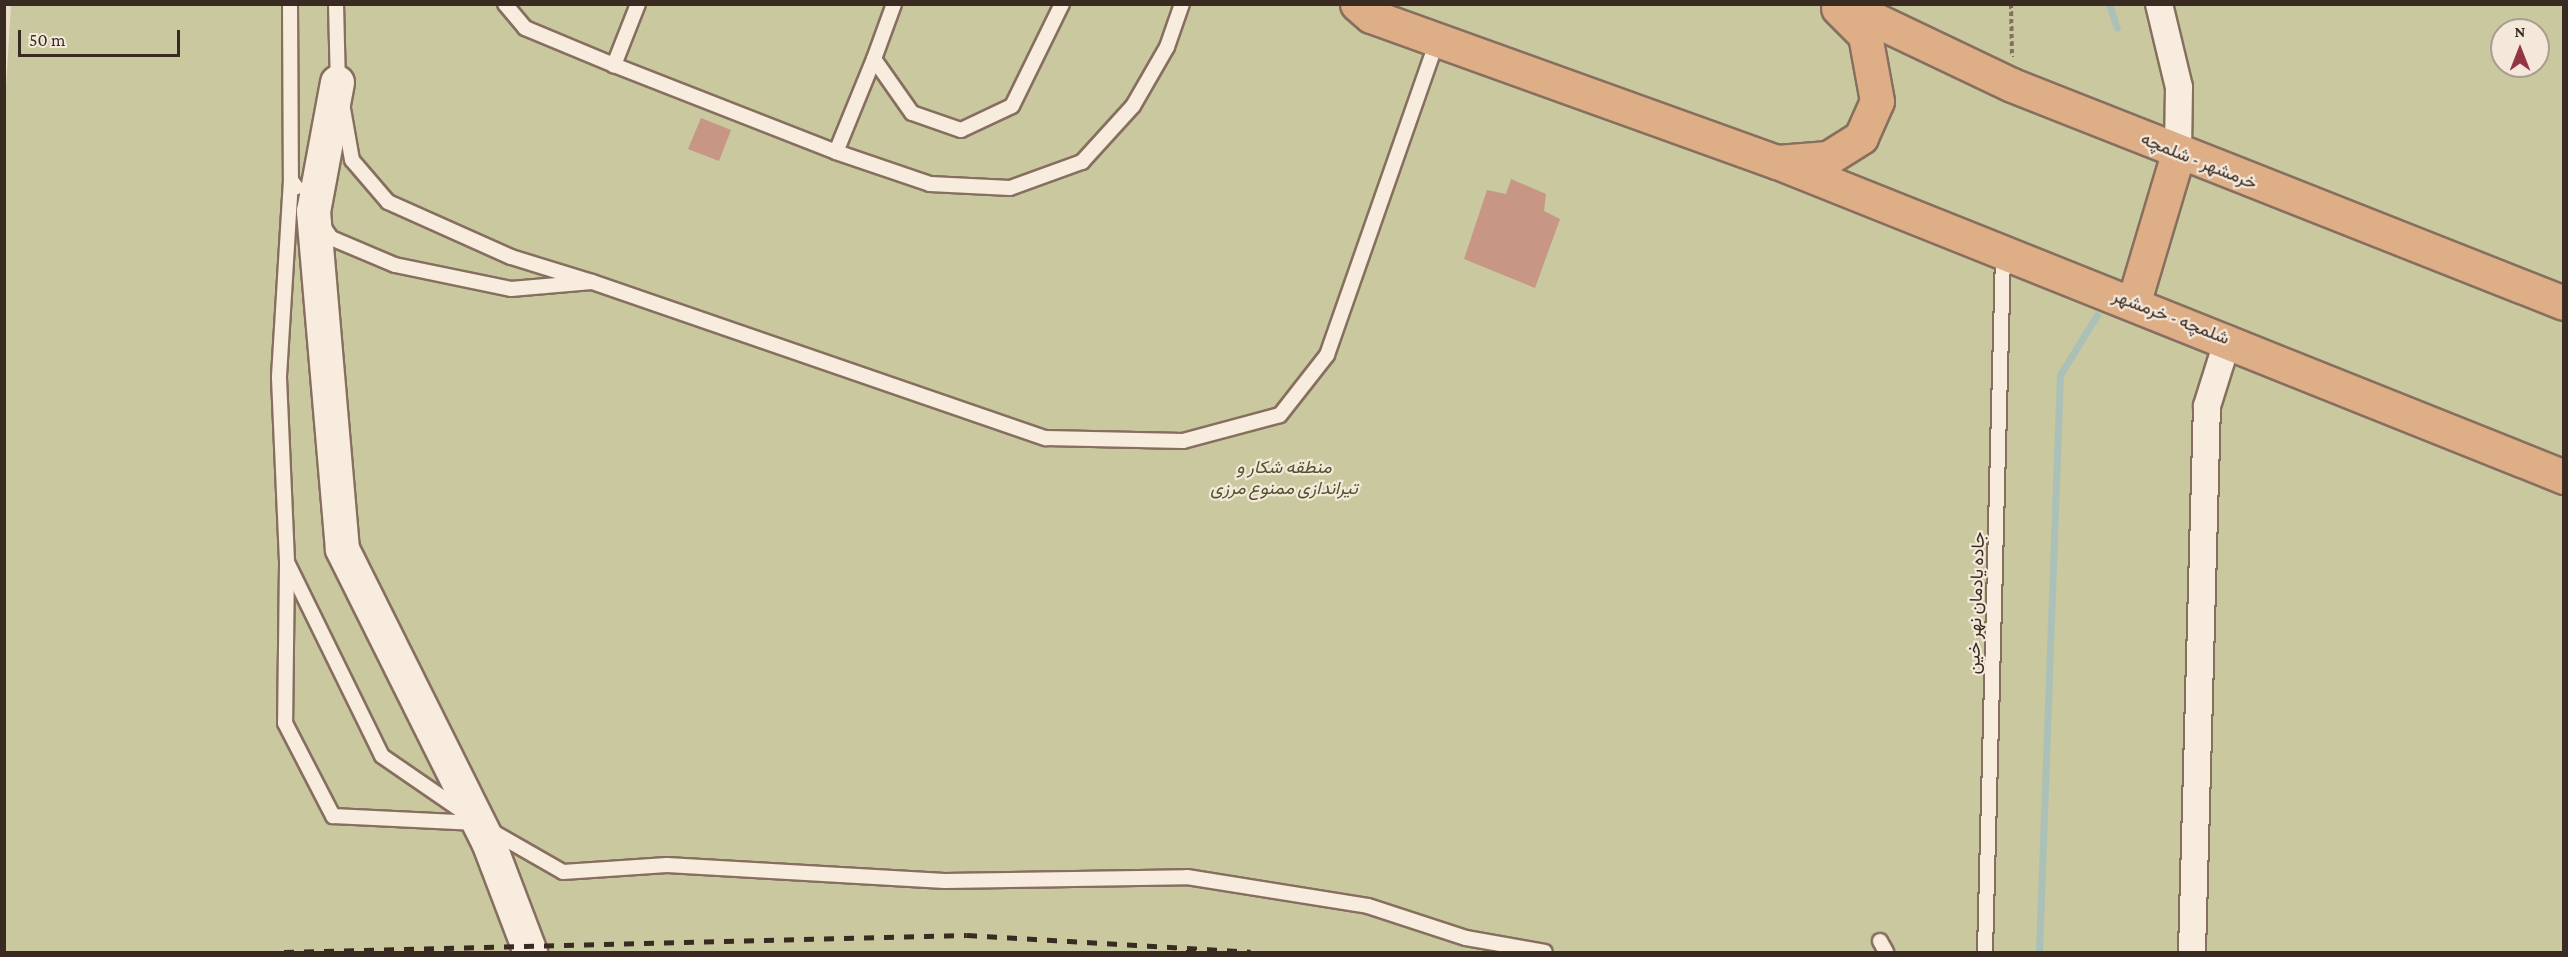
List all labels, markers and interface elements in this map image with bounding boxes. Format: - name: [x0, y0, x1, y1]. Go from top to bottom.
- scale bar: [21, 18, 183, 56]
- north arrow: [2490, 18, 2550, 78]
- text: N: [2515, 23, 2525, 40]
- text: 50 m: [29, 30, 66, 50]
- street label: خرمشهر - شلمچه: [2138, 128, 2260, 194]
- street label: شلمچه - خرمشهر: [2109, 285, 2233, 349]
- park label: منطقه شکار و تیراندازی ممنوع مرزی: [1210, 457, 1358, 500]
- street label: جاده یادمان نهر خین: [1963, 531, 1989, 675]

